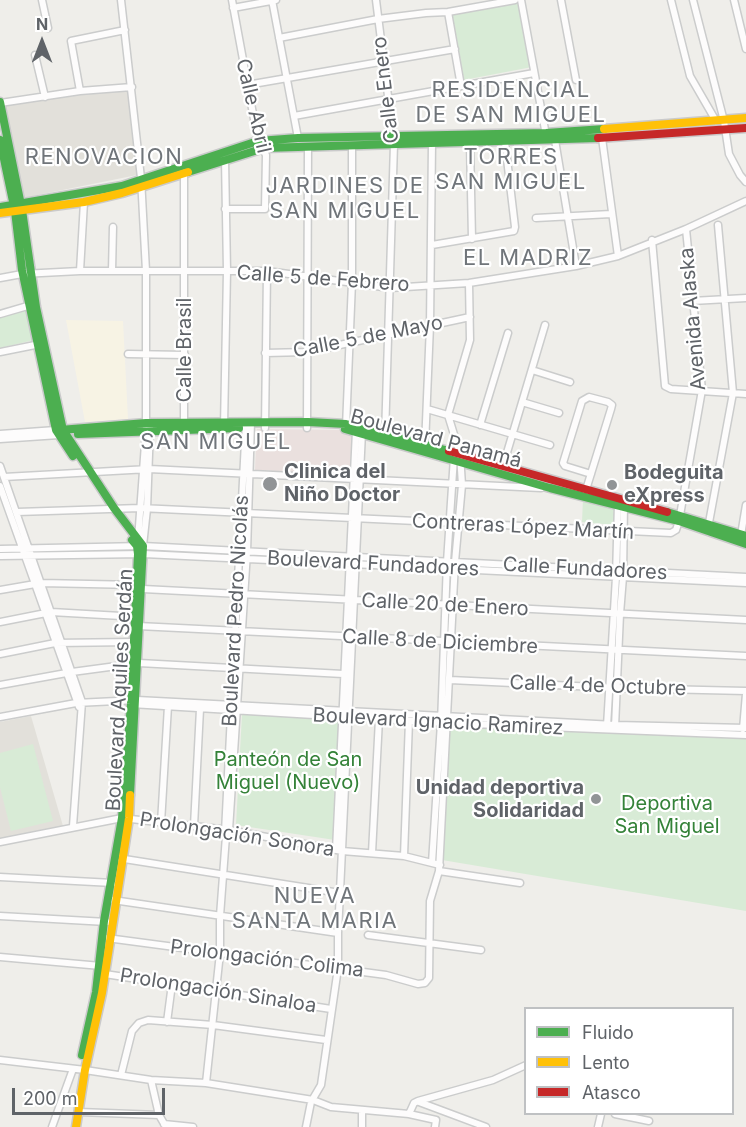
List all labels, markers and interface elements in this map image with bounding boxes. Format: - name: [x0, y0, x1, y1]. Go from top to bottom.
- north arrow: [12, 12, 72, 72]
- text: N: [36, 14, 48, 34]
- street label: Calle Enero: [368, 35, 404, 145]
- street label: Calle Abril: [230, 56, 276, 156]
- district label: RESIDENCIAL DE SAN MIGUEL: [415, 77, 607, 128]
- district label: RENOVACION: [25, 144, 183, 170]
- district label: TORRES SAN MIGUEL: [435, 144, 587, 196]
- district label: JARDINES DE SAN MIGUEL: [266, 173, 424, 224]
- district label: EL MADRIZ: [463, 245, 593, 271]
- street label: Avenida Alaska: [675, 247, 711, 391]
- street label: Calle 5 de Febrero: [236, 261, 410, 297]
- street label: Calle Brasil: [173, 298, 197, 402]
- street label: Calle 5 de Mayo: [291, 311, 445, 363]
- street label: Boulevard Panamá: [348, 405, 524, 473]
- district label: SAN MIGUEL: [140, 429, 292, 455]
- place label: Clinica del Niño Doctor: [284, 460, 400, 507]
- place label: Bodeguita eXpress: [624, 461, 724, 508]
- marker: Clinica del Niño Doctor: [261, 475, 279, 493]
- marker: Bodeguita eXpress: [605, 478, 619, 492]
- street label: Boulevard Pedro Nicolás: [218, 495, 254, 727]
- street label: Contreras López Martín: [411, 509, 635, 545]
- street label: Boulevard Fundadores: [266, 546, 480, 582]
- street label: Calle Fundadores: [502, 553, 668, 585]
- street label: Boulevard Aquiles Serdán: [102, 568, 138, 812]
- street label: Calle 20 de Enero: [361, 589, 529, 621]
- street label: Calle 8 de Diciembre: [341, 625, 539, 659]
- street label: Calle 4 de Octubre: [509, 671, 687, 701]
- street label: Boulevard Ignacio Ramirez: [312, 703, 564, 741]
- park label: Panteón de San Miguel (Nuevo): [214, 748, 362, 795]
- place label: Unidad deportiva Solidaridad: [416, 776, 584, 823]
- marker: Unidad deportiva Solidaridad: [589, 792, 603, 806]
- park label: Deportiva San Miguel: [614, 792, 720, 839]
- street label: Prolongación Sonora: [138, 808, 336, 862]
- district label: NUEVA SANTA MARIA: [232, 883, 398, 934]
- street label: Prolongación Colima: [169, 935, 365, 983]
- street label: Prolongación Sinaloa: [118, 964, 318, 1018]
- legend: [524, 1007, 734, 1115]
- text: Fluido: [582, 1022, 634, 1043]
- text: Lento: [582, 1052, 630, 1073]
- scale bar: [15, 1076, 168, 1114]
- text: Atasco: [582, 1082, 641, 1103]
- text: 200 m: [23, 1088, 78, 1109]

